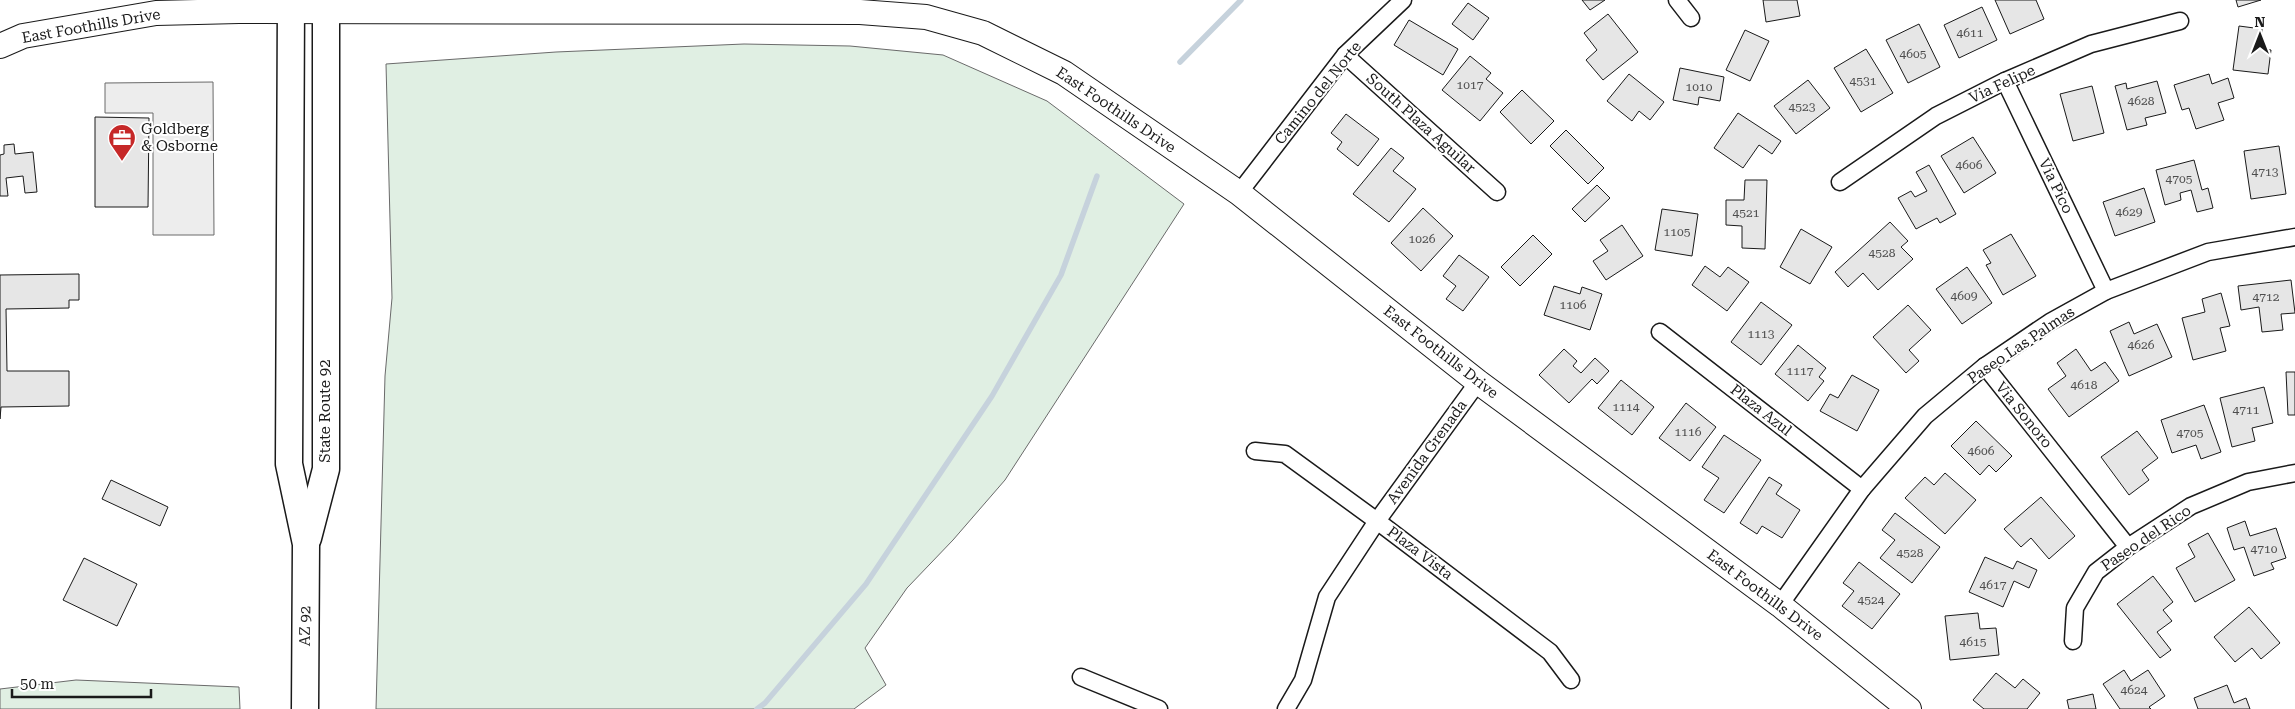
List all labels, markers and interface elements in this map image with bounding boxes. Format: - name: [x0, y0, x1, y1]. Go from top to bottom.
- street label: East Foothills Drive: [20, 5, 162, 47]
- north arrow: [2235, 10, 2285, 60]
- text: N: [2255, 14, 2266, 30]
- house number: 4611: [1957, 26, 1984, 40]
- street label: Camino del Norte: [1271, 38, 1365, 148]
- house number: 4605: [1900, 47, 1927, 61]
- street label: Via Felipe: [1966, 61, 2038, 107]
- street label: East Foothills Drive: [1053, 63, 1179, 157]
- street label: South Plaza Aguilar: [1363, 69, 1479, 177]
- house number: 4531: [1850, 74, 1877, 88]
- house number: 1017: [1457, 78, 1484, 92]
- house number: 1010: [1686, 80, 1713, 94]
- house number: 4628: [2128, 94, 2155, 108]
- house number: 4523: [1789, 100, 1816, 114]
- place label: Goldberg & Osborne: [141, 120, 218, 155]
- office icon: Goldberg & Osborne: [107, 123, 137, 162]
- street label: Via Pico: [2035, 155, 2077, 217]
- house number: 4606: [1956, 158, 1983, 172]
- house number: 4713: [2252, 165, 2279, 179]
- house number: 4705: [2166, 172, 2193, 186]
- house number: 4629: [2116, 205, 2143, 219]
- house number: 4521: [1733, 206, 1760, 220]
- house number: 1105: [1664, 225, 1691, 239]
- house number: 1026: [1409, 232, 1436, 246]
- house number: 4528: [1869, 246, 1896, 260]
- house number: 4609: [1951, 289, 1978, 303]
- house number: 4712: [2253, 290, 2280, 304]
- house number: 1106: [1560, 298, 1587, 312]
- street label: East Foothills Drive: [1380, 302, 1502, 402]
- street label: Paseo Las Palmas: [1964, 303, 2078, 387]
- house number: 1113: [1748, 327, 1775, 341]
- house number: 4626: [2128, 338, 2155, 352]
- street label: State Route 92: [316, 359, 334, 463]
- house number: 1117: [1787, 364, 1814, 378]
- street label: Via Sonoro: [1992, 378, 2056, 452]
- house number: 4618: [2071, 378, 2098, 392]
- street label: Plaza Azul: [1727, 380, 1796, 440]
- street label: Avenida Grenada: [1383, 397, 1471, 507]
- house number: 1114: [1613, 400, 1640, 414]
- house number: 4711: [2233, 403, 2260, 417]
- house number: 1116: [1675, 425, 1702, 439]
- house number: 4705: [2177, 426, 2204, 440]
- house number: 4606: [1968, 444, 1995, 458]
- street label: Paseo del Rico: [2098, 501, 2194, 575]
- street label: Plaza Vista: [1384, 523, 1456, 583]
- house number: 4710: [2251, 542, 2278, 556]
- street label: East Foothills Drive: [1703, 546, 1827, 644]
- house number: 4528: [1897, 546, 1924, 560]
- house number: 4617: [1980, 578, 2007, 592]
- house number: 4524: [1858, 593, 1885, 607]
- street label: AZ 92: [296, 606, 314, 646]
- house number: 4615: [1960, 635, 1987, 649]
- scale bar: [12, 666, 151, 698]
- text: 50 m: [20, 675, 55, 693]
- house number: 4624: [2121, 683, 2148, 697]

